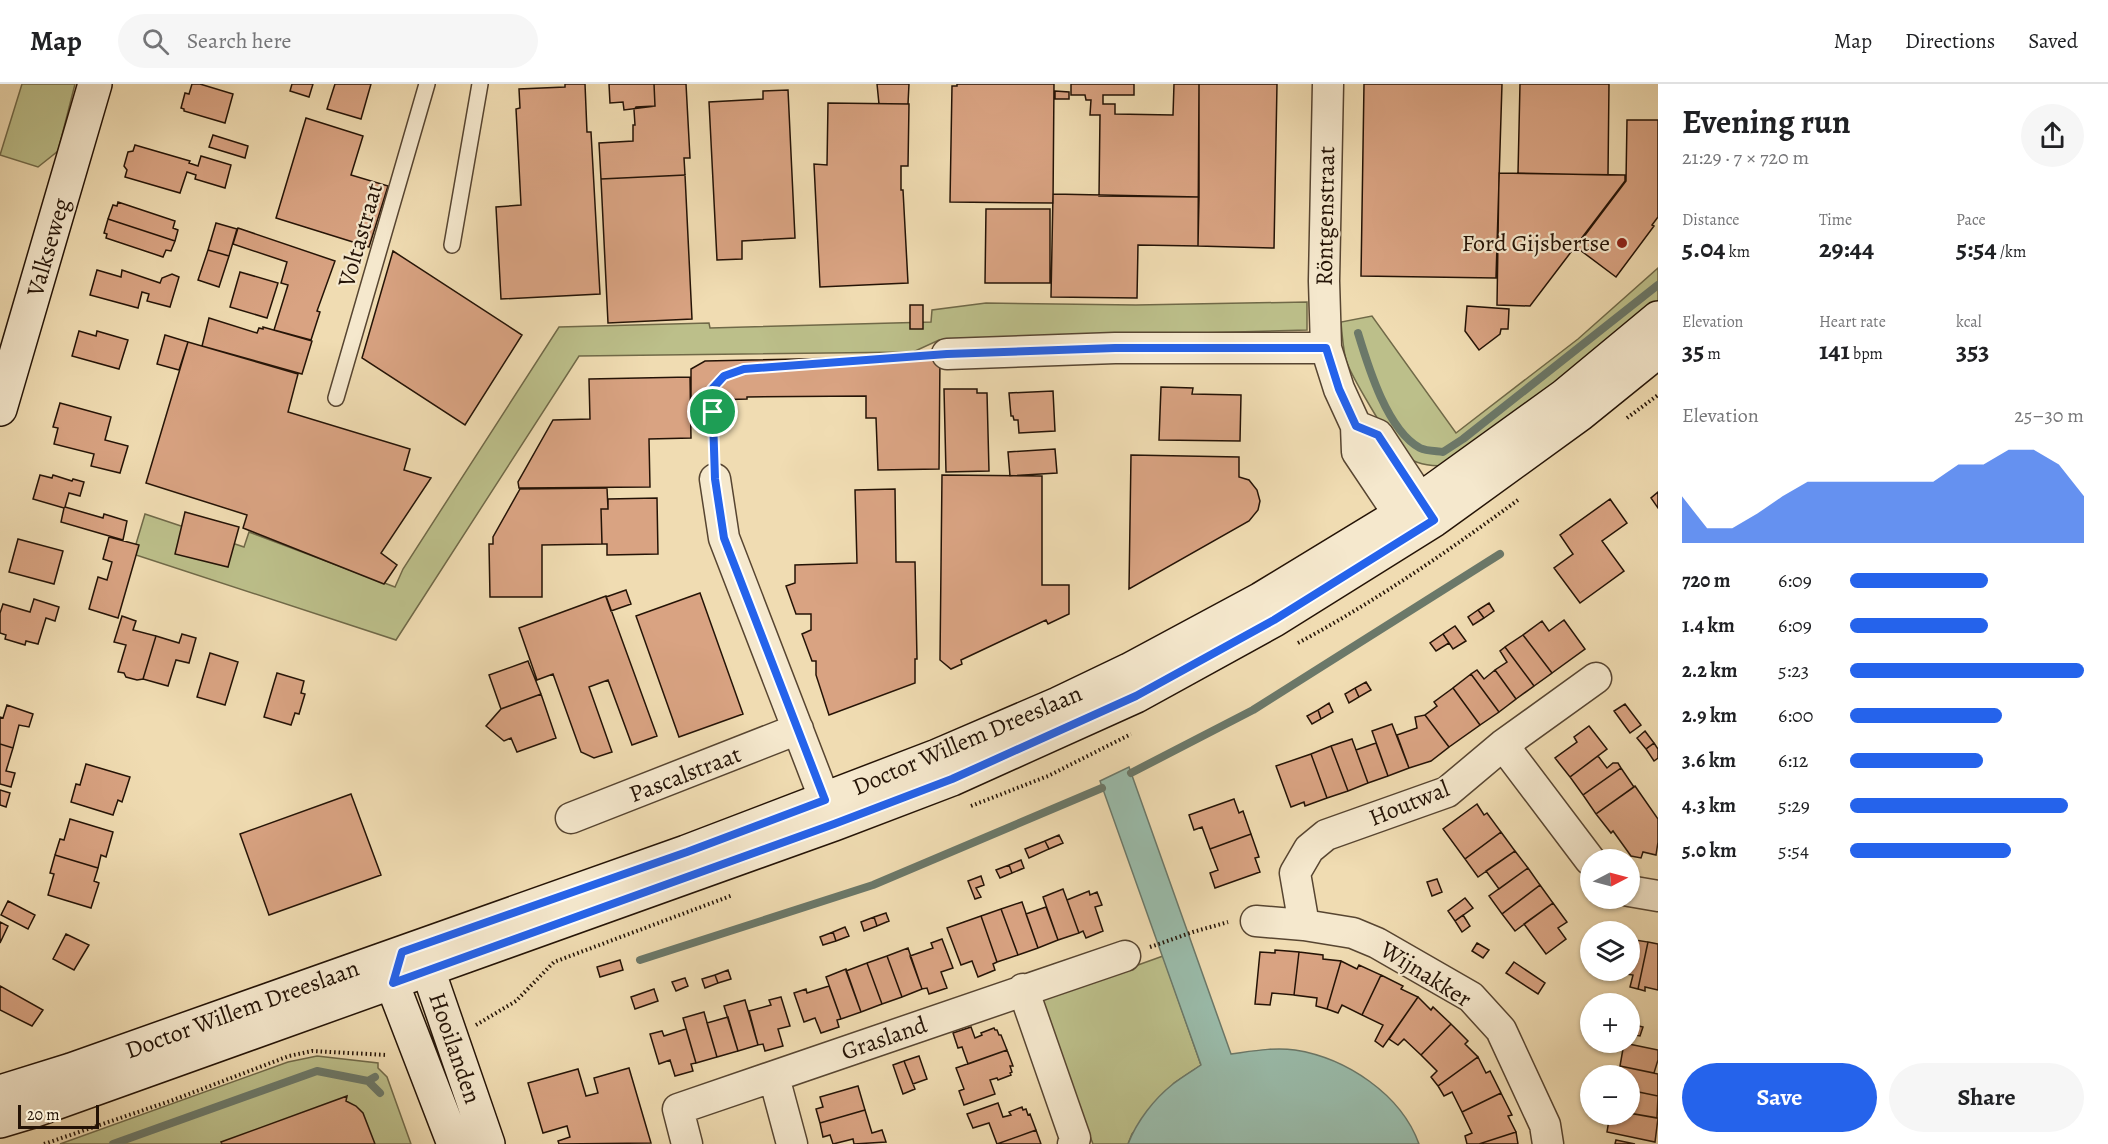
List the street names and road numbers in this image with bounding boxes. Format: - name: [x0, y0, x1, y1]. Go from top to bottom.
- street label: Röntgenstraat: [1308, 146, 1342, 286]
- street label: Voltastraat: [330, 179, 390, 292]
- street label: Valkseweg: [18, 194, 77, 301]
- street label: Doctor Willem Dreeslaan: [847, 677, 1087, 803]
- street label: Pascalstraat: [624, 738, 746, 810]
- street label: Houtwal: [1364, 772, 1454, 834]
- street label: Wijnakker: [1373, 933, 1478, 1015]
- street label: Doctor Willem Dreeslaan: [121, 952, 363, 1066]
- street label: Hooilanden: [421, 988, 489, 1108]
- street label: Grasland: [837, 1008, 931, 1068]

